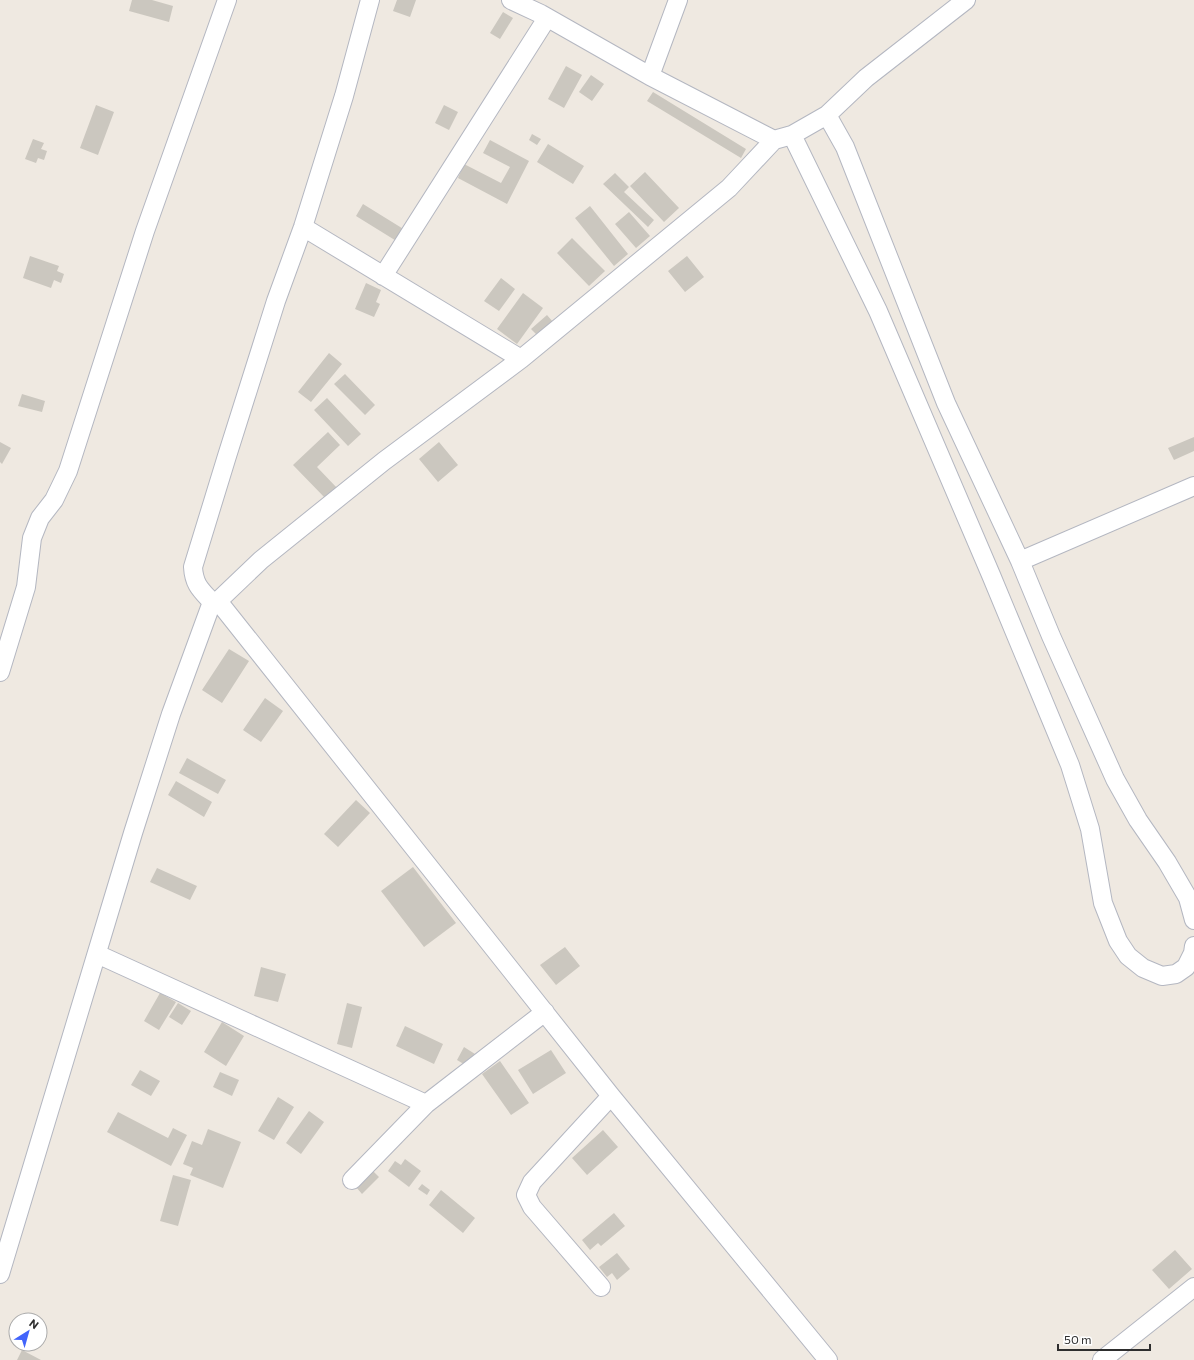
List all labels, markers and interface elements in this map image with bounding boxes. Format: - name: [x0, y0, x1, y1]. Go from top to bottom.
- north arrow: [8, 1312, 48, 1352]
- text: N: [27, 1316, 42, 1331]
- scale bar: [1058, 1326, 1150, 1352]
- text: 50 m: [1064, 1332, 1092, 1346]

